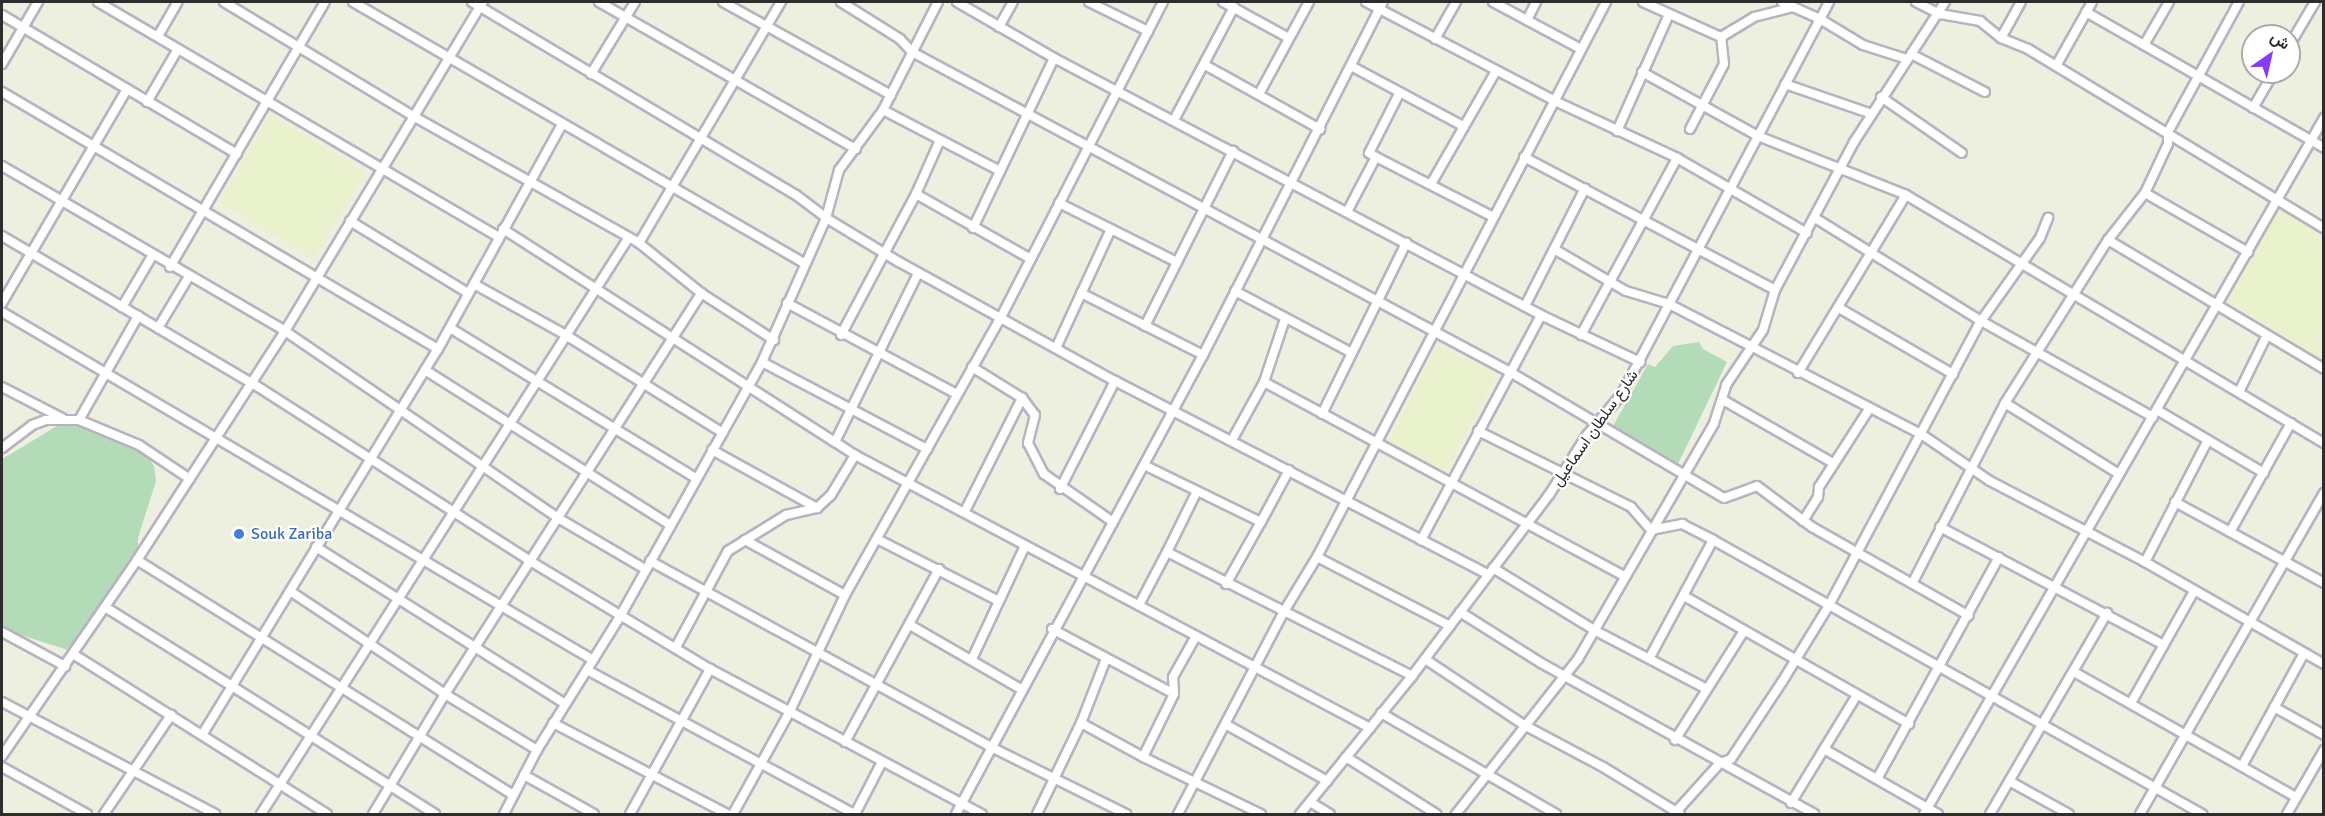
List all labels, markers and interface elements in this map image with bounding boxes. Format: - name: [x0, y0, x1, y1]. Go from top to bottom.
- north arrow: [2241, 24, 2301, 84]
- text: ش: [2266, 27, 2294, 54]
- street label: شارع سلطان اسماعيل: [1548, 366, 1642, 490]
- place label: Souk Zariba: [251, 524, 332, 544]
- marker: Souk Zariba: [232, 527, 246, 541]

